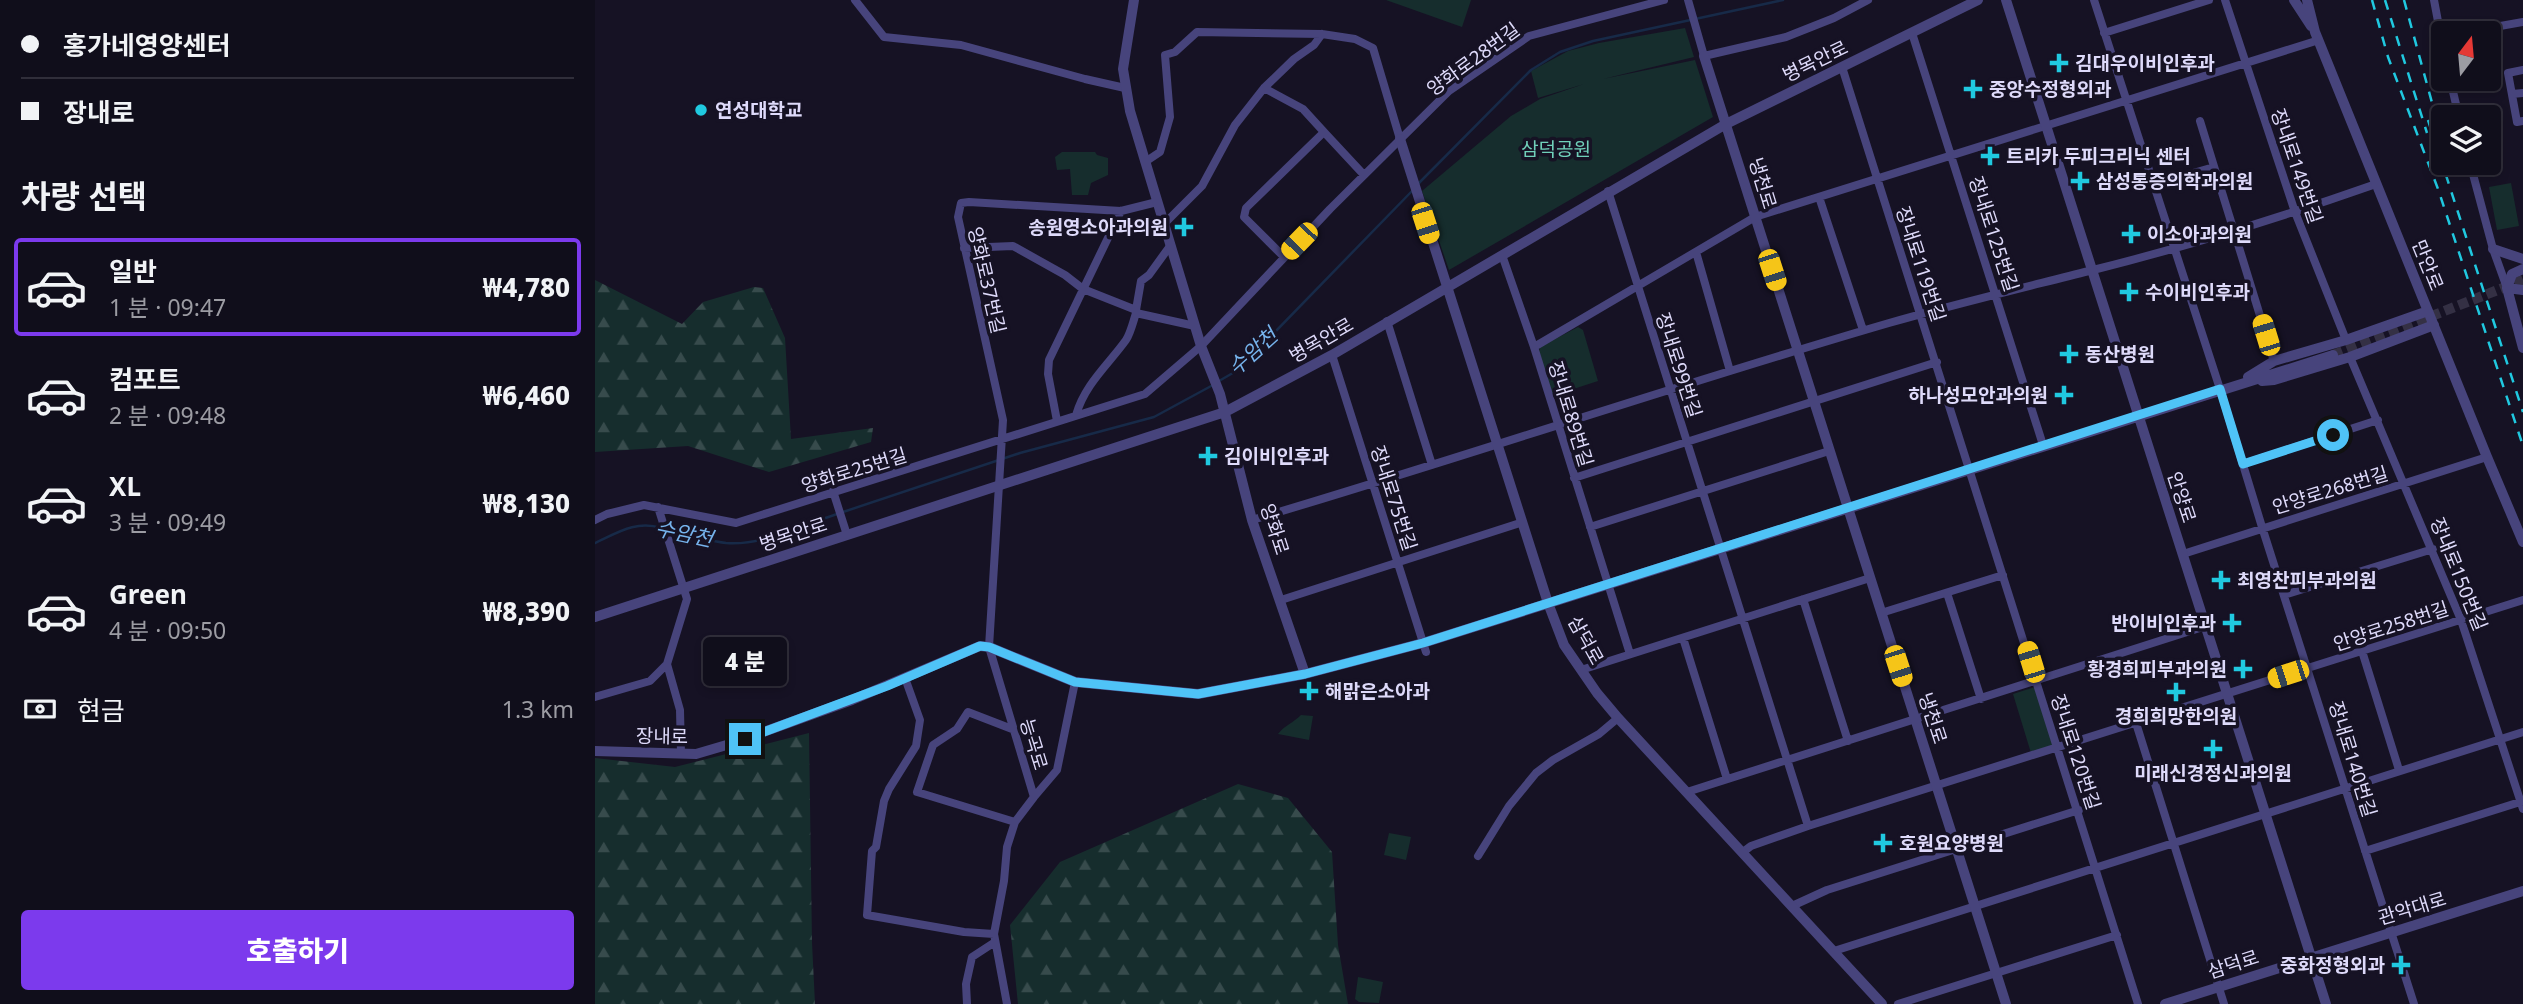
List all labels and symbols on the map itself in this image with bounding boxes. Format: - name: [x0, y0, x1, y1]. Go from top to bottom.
- street label: 양화로28번길: [1421, 16, 1525, 102]
- north arrow: [2431, 21, 2501, 91]
- street label: 병목안로: [1778, 34, 1852, 88]
- place label: 김대우이비인후과: [2075, 50, 2215, 76]
- marker: 김대우이비인후과: [2049, 53, 2069, 73]
- place label: 중앙수정형외과: [1989, 76, 2112, 102]
- marker: 중앙수정형외과: [1963, 79, 1983, 99]
- place label: 연성대학교: [715, 97, 802, 123]
- marker: 연성대학교: [693, 102, 709, 118]
- street label: 장내로149번길: [2265, 105, 2329, 227]
- park label: 삼덕공원: [1521, 136, 1591, 162]
- place label: 트리카 두피크리닉 센터: [2006, 143, 2191, 169]
- marker: 트리카 두피크리닉 센터: [1980, 146, 2000, 166]
- street label: 냉천로: [1743, 154, 1783, 212]
- place label: 삼성통증의학과의원: [2096, 168, 2253, 194]
- marker: 삼성통증의학과의원: [2070, 171, 2090, 191]
- street label: 장내로125번길: [1963, 173, 2025, 295]
- car: [1409, 200, 1442, 246]
- street label: 장내로119번길: [1890, 203, 1952, 325]
- place label: 송원영소아과의원: [1028, 214, 1168, 240]
- marker: 송원영소아과의원: [1174, 217, 1194, 237]
- car: [1277, 219, 1322, 263]
- place label: 이소아과의원: [2147, 221, 2252, 247]
- street label: 양화로37번길: [962, 224, 1012, 336]
- marker: 이소아과의원: [2121, 224, 2141, 244]
- street label: 만안로: [2406, 236, 2450, 294]
- car: [1756, 247, 1789, 293]
- place label: 수이비인후과: [2145, 279, 2250, 305]
- marker: 수이비인후과: [2119, 282, 2139, 302]
- street label: 장내로99번길: [1650, 309, 1708, 421]
- street label: 병목안로: [1284, 311, 1358, 369]
- car: [2250, 312, 2283, 358]
- water label: 수암천: [1221, 320, 1285, 381]
- place label: 동산병원: [2085, 341, 2155, 367]
- marker: 동산병원: [2059, 344, 2079, 364]
- street label: 장내로89번길: [1543, 358, 1599, 470]
- place label: 하나성모안과의원: [1908, 382, 2048, 408]
- marker: 하나성모안과의원: [2054, 385, 2074, 405]
- route start: [2317, 419, 2349, 451]
- street label: 양화로25번길: [798, 442, 910, 498]
- street label: 장내로75번길: [1365, 442, 1423, 554]
- place label: 김이비인후과: [1224, 443, 1329, 469]
- marker: 김이비인후과: [1198, 446, 1218, 466]
- street label: 안양로268번길: [2269, 460, 2391, 520]
- street label: 안양로: [2162, 468, 2202, 526]
- street label: 양화로: [1255, 500, 1295, 558]
- street label: 병목안로: [756, 511, 830, 557]
- water label: 수암천: [653, 513, 718, 553]
- street label: 장내로150번길: [2424, 513, 2494, 635]
- place label: 최영찬피부과의원: [2237, 567, 2377, 593]
- marker: 최영찬피부과의원: [2211, 570, 2231, 590]
- street label: 안양로258번길: [2330, 595, 2452, 657]
- place label: 반이비인후과: [2111, 610, 2217, 636]
- street label: 삼덕로: [1562, 611, 1610, 669]
- marker: 반이비인후과: [2222, 613, 2242, 633]
- callout: 4 분: [703, 638, 787, 686]
- car: [2015, 639, 2048, 685]
- car: [1882, 643, 1915, 689]
- place label: 황경희피부과의원: [2087, 656, 2227, 682]
- car: [2265, 658, 2312, 690]
- marker: 황경희피부과의원: [2233, 659, 2253, 679]
- place label: 해맑은소아과: [1325, 678, 1430, 704]
- marker: 해맑은소아과: [1299, 681, 1319, 701]
- marker: 경희희망한의원: [2166, 682, 2186, 702]
- street label: 냉천로: [1913, 689, 1953, 747]
- street label: 장내로120번길: [2045, 691, 2107, 813]
- street label: 장내로140번길: [2323, 698, 2383, 820]
- place label: 경희희망한의원: [2115, 703, 2237, 729]
- street label: 능곡로: [1014, 715, 1054, 773]
- street label: 장내로: [636, 723, 688, 749]
- route end: [729, 723, 761, 755]
- marker: 미래신경정신과의원: [2203, 739, 2223, 759]
- place label: 미래신경정신과의원: [2134, 760, 2292, 786]
- place label: 호원요양병원: [1899, 830, 2004, 856]
- marker: 호원요양병원: [1873, 833, 1893, 853]
- street label: 관악대로: [2375, 885, 2449, 931]
- street label: 삼덕로: [2204, 944, 2262, 984]
- place label: 중화정형외과: [2280, 952, 2386, 978]
- marker: 중화정형외과: [2391, 955, 2411, 975]

